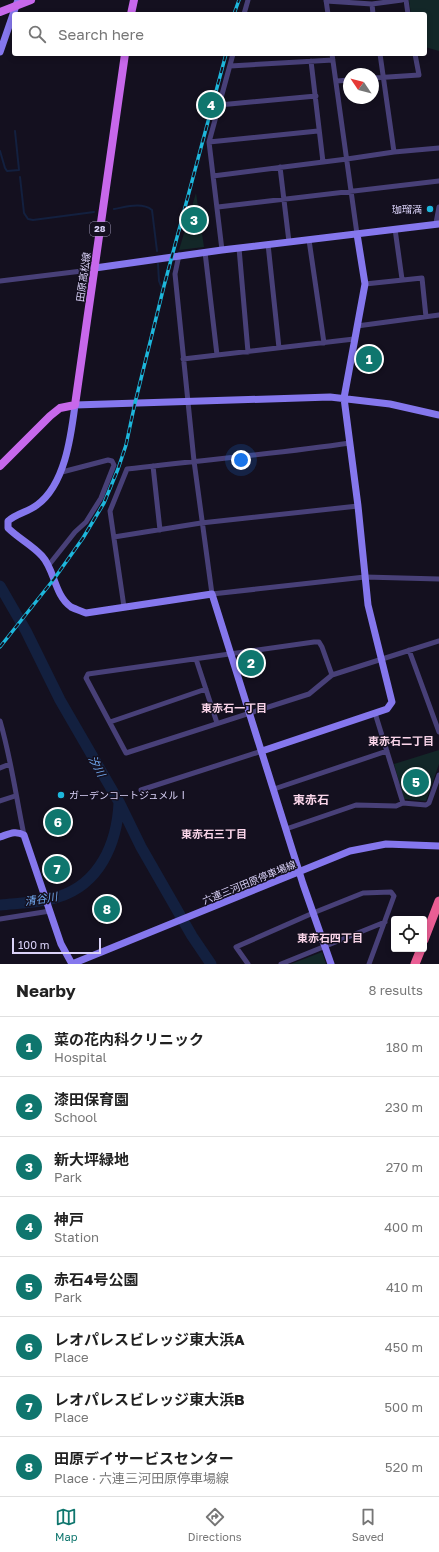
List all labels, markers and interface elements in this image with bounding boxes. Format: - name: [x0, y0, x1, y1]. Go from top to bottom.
- search box: [12, 12, 427, 56]
- icon: search: [26, 23, 48, 45]
- text: Search here: [58, 25, 144, 43]
- north arrow: [343, 68, 379, 104]
- pin: 4: [198, 90, 224, 120]
- place label: 珈瑠満: [392, 203, 422, 215]
- marker: 珈瑠満: [425, 204, 435, 214]
- pin: 3: [181, 205, 207, 235]
- road number: 28: [90, 222, 110, 236]
- street label: 田原高松線: [74, 251, 92, 303]
- pin: 1: [356, 344, 382, 374]
- your location: [231, 450, 251, 470]
- pin: 2: [238, 648, 264, 678]
- district label: 東赤石一丁目: [201, 701, 267, 714]
- district label: 東赤石二丁目: [368, 734, 434, 747]
- water label: 汐川: [87, 753, 109, 779]
- pin: 5: [403, 767, 429, 797]
- place label: ガーデンコートジュメルⅠ: [69, 789, 188, 801]
- marker: ガーデンコートジュメルⅠ: [56, 790, 66, 800]
- district label: 東赤石: [293, 792, 329, 807]
- pin: 6: [45, 807, 71, 837]
- district label: 東赤石三丁目: [181, 827, 247, 840]
- pin: 7: [44, 854, 70, 884]
- street label: 六連三河田原停車場線: [200, 858, 298, 906]
- water label: 清谷川: [24, 889, 59, 908]
- pin: 8: [94, 894, 120, 924]
- map controls: [391, 916, 427, 952]
- button: locate: [391, 916, 427, 952]
- district label: 東赤石四丁目: [297, 931, 363, 944]
- scale bar: [12, 936, 101, 955]
- text: 100 m: [18, 938, 49, 951]
- text: Nearby: [16, 980, 76, 1001]
- text: 8 results: [369, 982, 423, 998]
- text: 菜の花内科クリニック: [54, 1030, 204, 1048]
- text: 1: [26, 1039, 32, 1055]
- text: 180 m: [386, 1039, 423, 1055]
- text: Hospital: [54, 1049, 107, 1065]
- text: 漆田保育園: [54, 1090, 129, 1108]
- text: 2: [25, 1099, 33, 1115]
- text: 230 m: [385, 1099, 423, 1115]
- text: School: [54, 1109, 97, 1125]
- text: 新大坪緑地: [54, 1150, 129, 1168]
- text: 3: [25, 1159, 33, 1175]
- text: 270 m: [386, 1159, 423, 1175]
- text: Park: [54, 1169, 82, 1185]
- text: 神戸: [54, 1210, 84, 1228]
- text: 4: [25, 1219, 33, 1235]
- text: 400 m: [384, 1219, 423, 1235]
- text: Station: [54, 1229, 99, 1245]
- text: 赤石4号公園: [54, 1270, 138, 1288]
- text: 5: [25, 1279, 33, 1295]
- text: 410 m: [386, 1279, 423, 1295]
- text: Park: [54, 1289, 82, 1305]
- text: レオパレスビレッジ東大浜A: [54, 1330, 245, 1348]
- text: 6: [25, 1339, 33, 1355]
- text: 450 m: [385, 1339, 423, 1355]
- text: Place: [54, 1349, 89, 1365]
- text: レオパレスビレッジ東大浜B: [54, 1390, 245, 1408]
- text: 7: [25, 1399, 33, 1415]
- text: 500 m: [385, 1399, 423, 1415]
- text: Place: [54, 1409, 89, 1425]
- text: 田原デイサービスセンター: [54, 1449, 234, 1467]
- text: 8: [25, 1459, 33, 1475]
- text: 520 m: [385, 1459, 423, 1475]
- text: Place · 六連三河田原停車場線: [54, 1470, 229, 1486]
- tab: Map: [55, 1506, 78, 1543]
- tab: Directions: [188, 1506, 242, 1543]
- tab: Saved: [352, 1506, 384, 1543]

